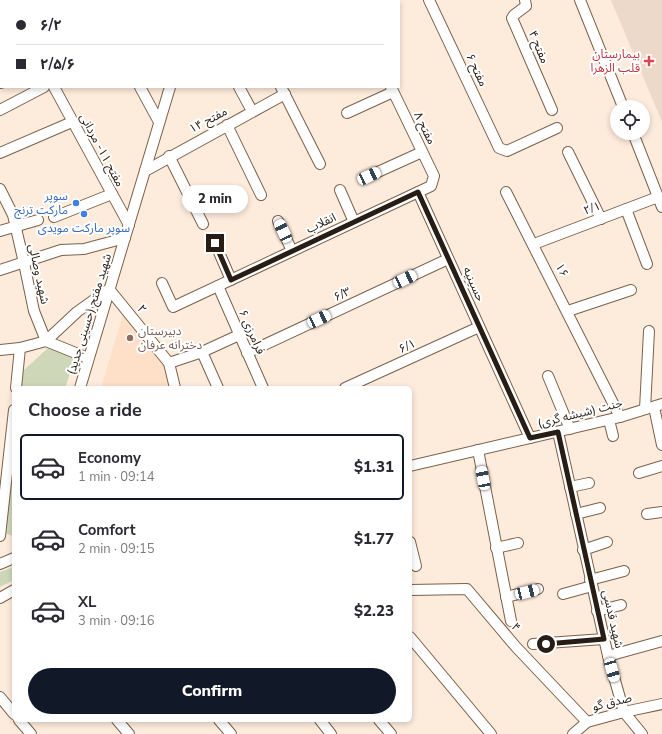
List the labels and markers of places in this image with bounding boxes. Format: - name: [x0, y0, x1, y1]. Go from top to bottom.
- place label: بیمارستان قلب الزهرا: [590, 46, 640, 76]
- marker: بیمارستان قلب الزهرا: [643, 55, 655, 67]
- place label: سوپر مارکت ترنج: [14, 188, 68, 219]
- marker: سوپر مارکت ترنج: [71, 198, 81, 208]
- marker: سوپر مارکت مویدی: [79, 209, 89, 219]
- place label: سوپر مارکت مویدی: [38, 220, 130, 236]
- place label: دبیرستان دخترانه عرفان: [138, 323, 203, 353]
- marker: دبیرستان دخترانه عرفان: [125, 333, 135, 343]

